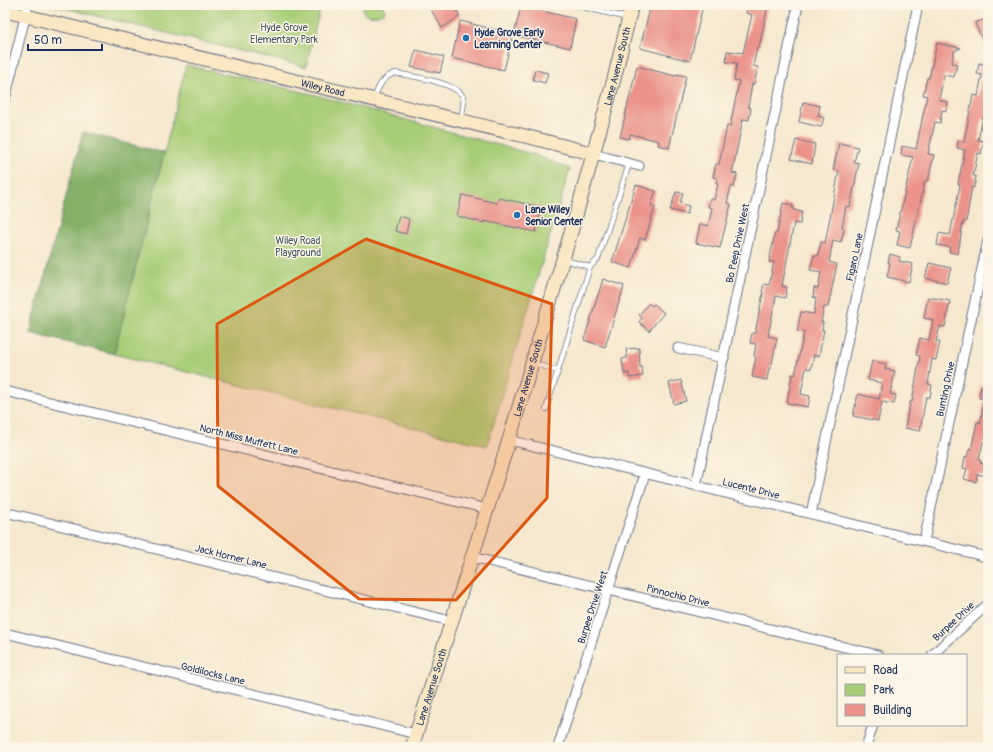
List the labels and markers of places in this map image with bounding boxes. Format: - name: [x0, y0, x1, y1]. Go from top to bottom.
- place label: Hyde Grove Early Learning Center: [474, 27, 544, 51]
- marker: Hyde Grove Early Learning Center: [461, 33, 471, 43]
- place label: Lane Wiley Senior Center: [525, 204, 584, 228]
- marker: Lane Wiley Senior Center: [512, 210, 522, 220]

